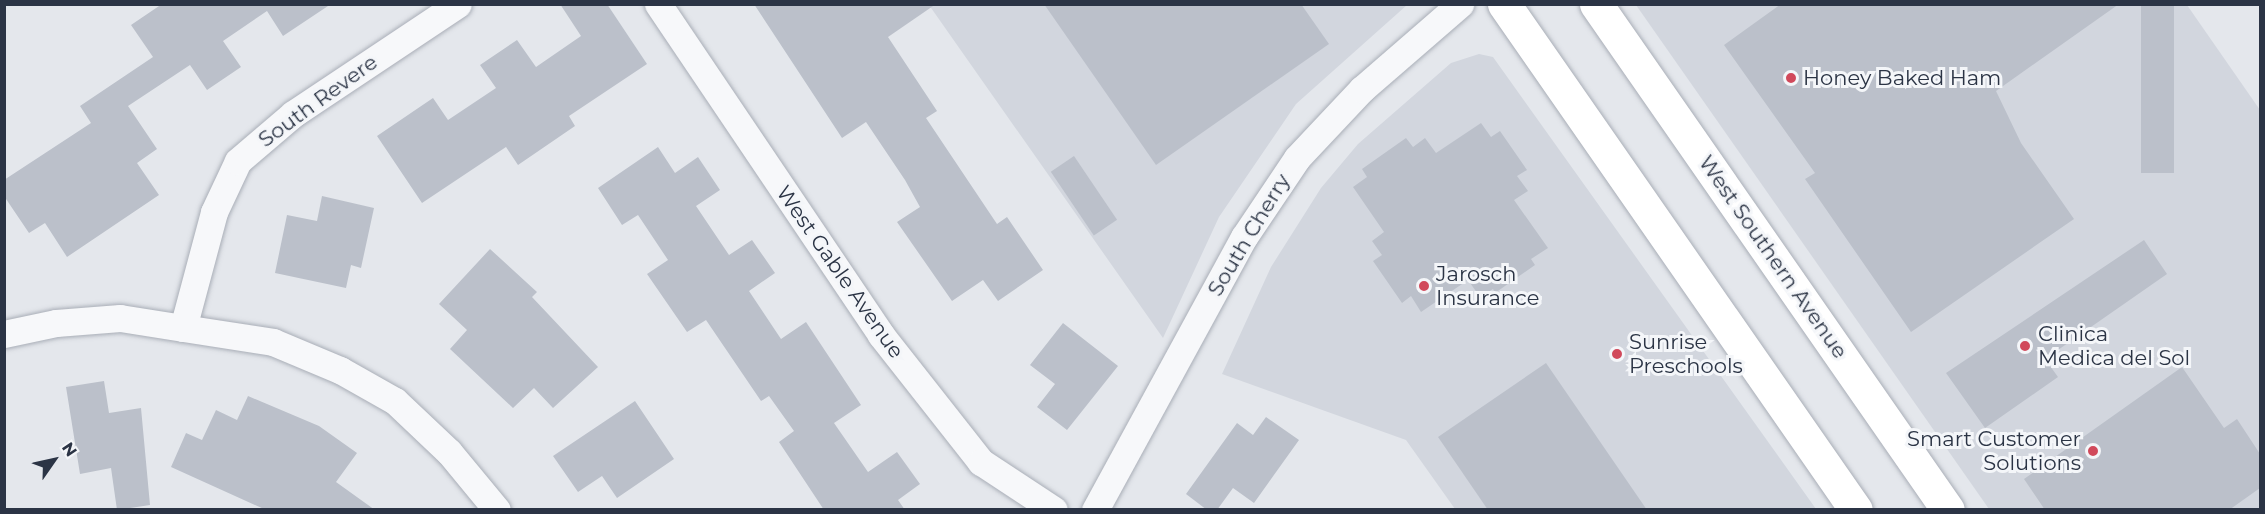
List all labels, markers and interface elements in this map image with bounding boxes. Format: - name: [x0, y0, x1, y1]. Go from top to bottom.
- street label: South Revere: [254, 49, 382, 153]
- place label: Honey Baked Ham: [1803, 65, 2001, 91]
- marker: Honey Baked Ham: [1784, 71, 1798, 85]
- street label: West Southern Avenue: [1693, 151, 1853, 363]
- street label: South Cherry: [1203, 169, 1295, 301]
- street label: West Gable Avenue: [771, 181, 909, 363]
- place label: Jarosch Insurance: [1436, 261, 1539, 311]
- marker: Jarosch Insurance: [1417, 279, 1431, 293]
- place label: Clinica Medica del Sol: [2038, 321, 2190, 371]
- place label: Sunrise Preschools: [1629, 329, 1743, 379]
- marker: Clinica Medica del Sol: [2016, 337, 2034, 355]
- marker: Sunrise Preschools: [1610, 347, 1624, 361]
- place label: Smart Customer Solutions: [1907, 426, 2081, 476]
- north arrow: [24, 430, 84, 490]
- text: N: [58, 439, 81, 460]
- marker: Smart Customer Solutions: [2086, 444, 2100, 458]

